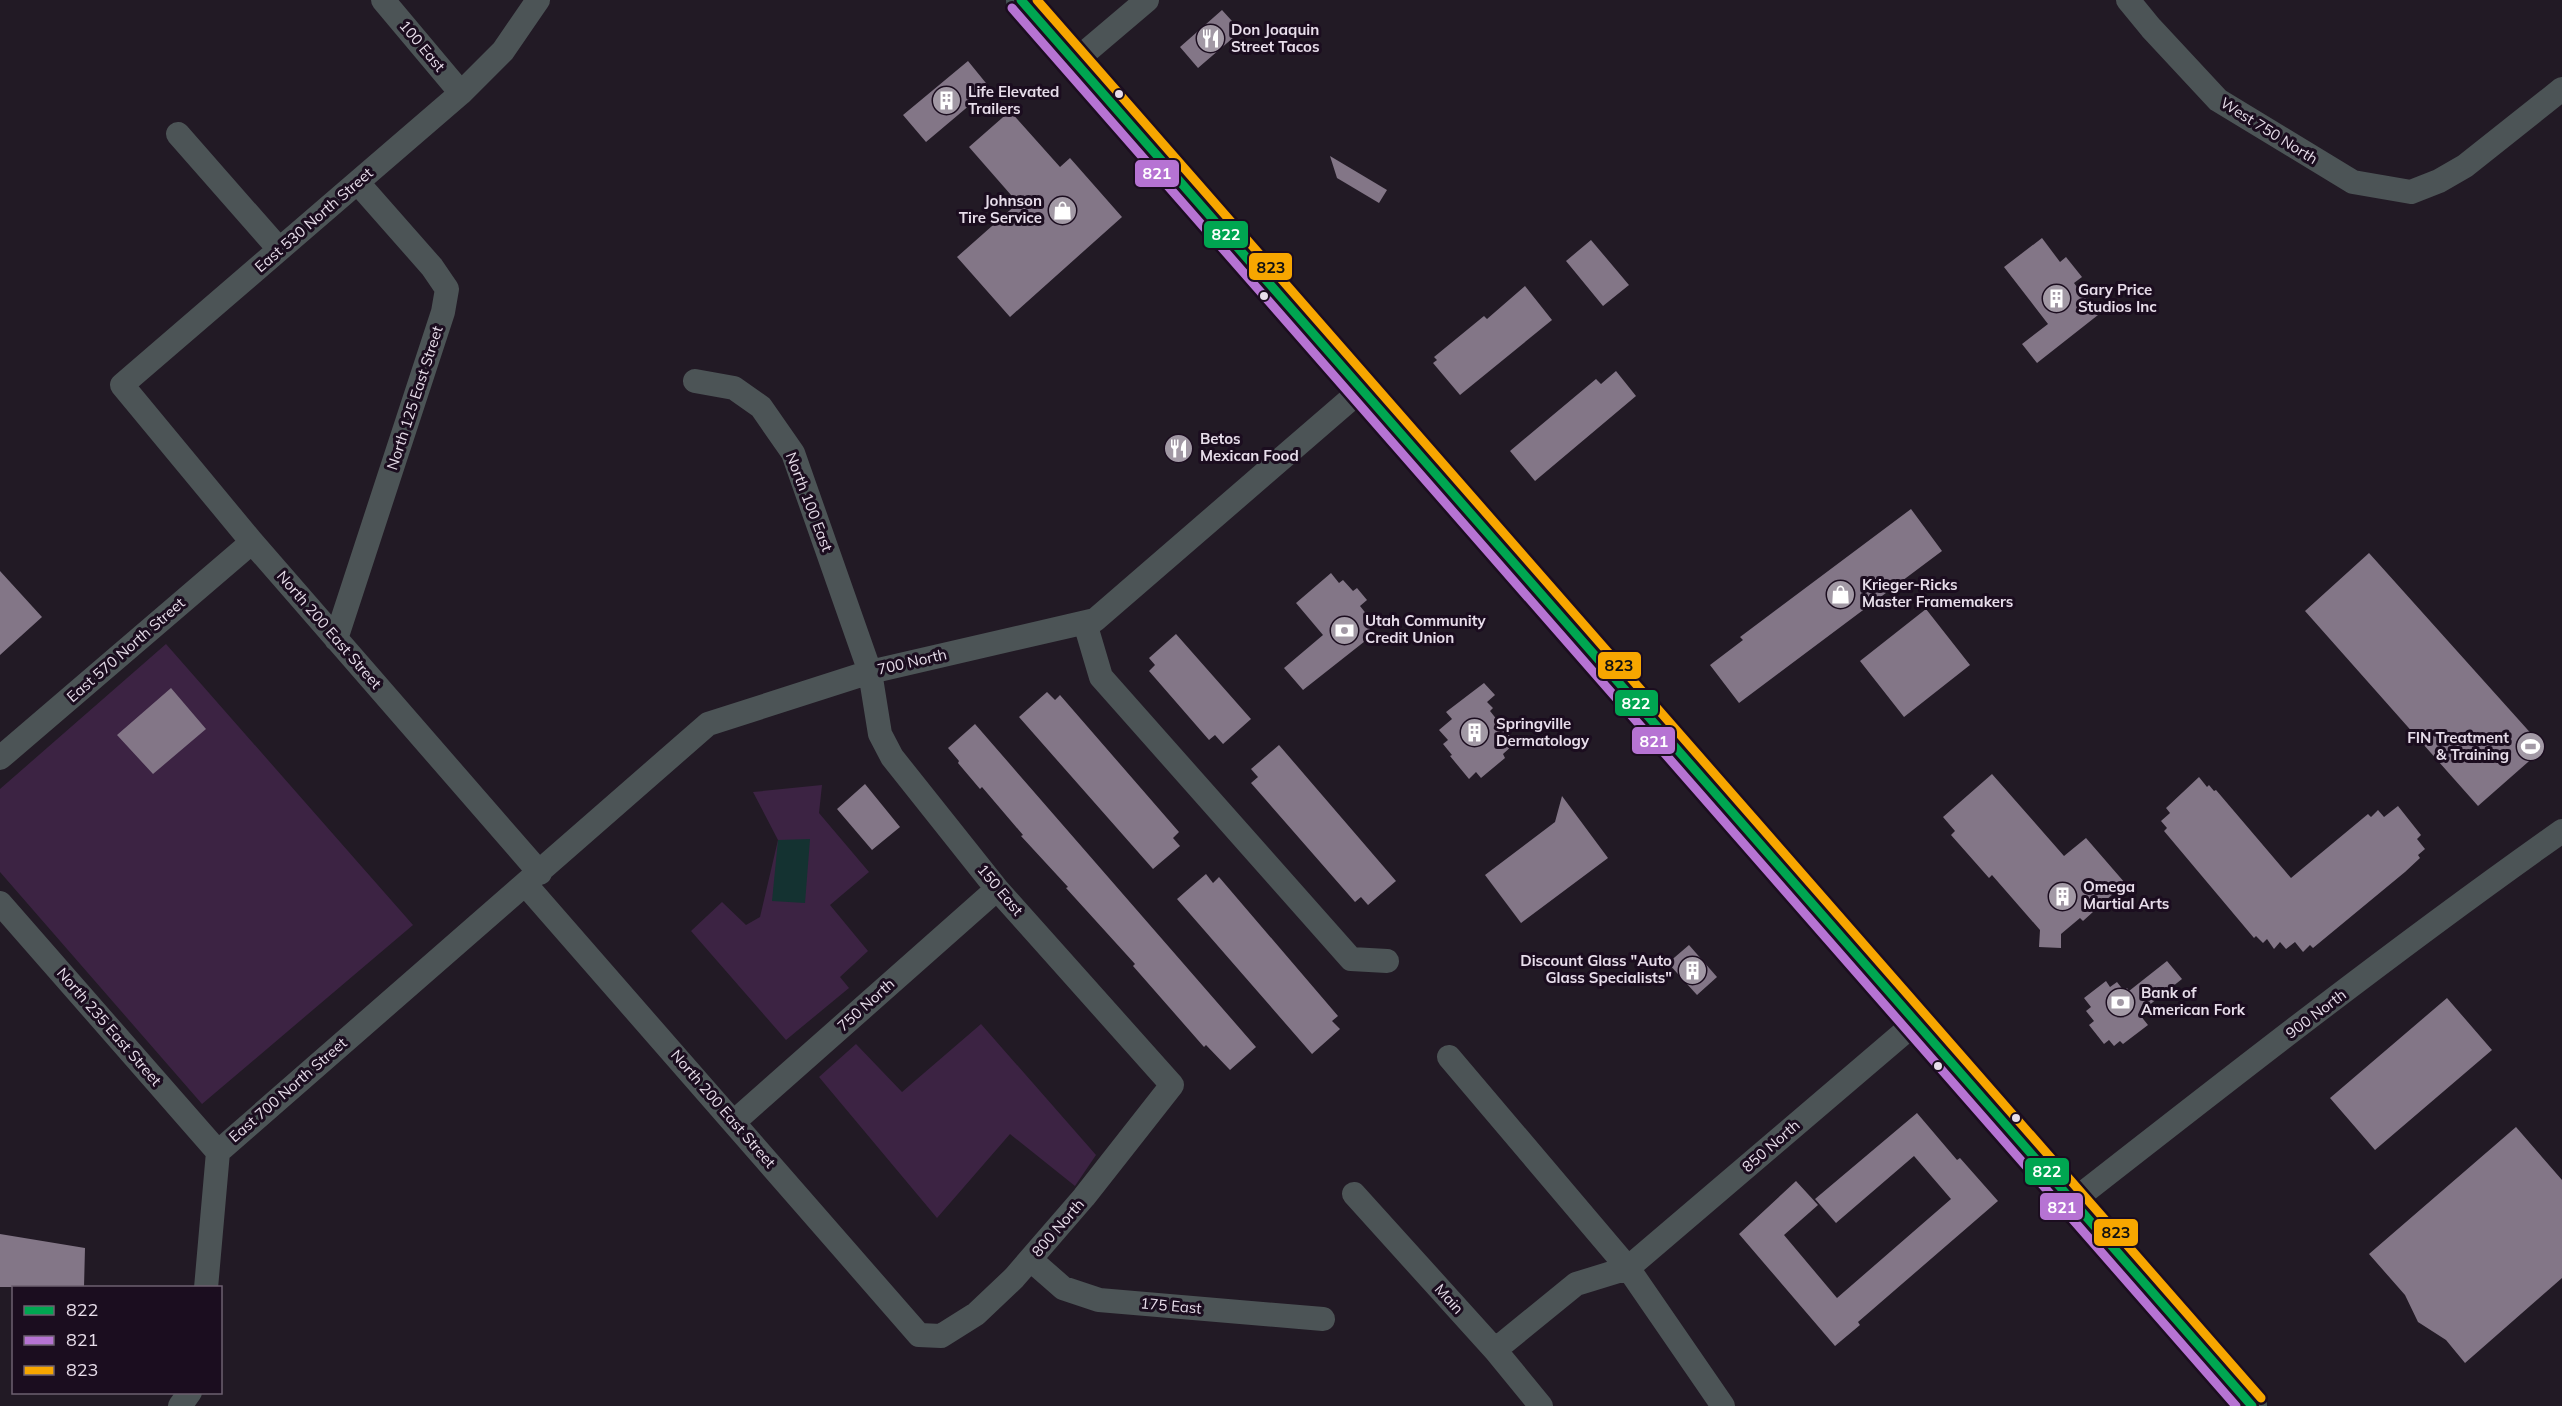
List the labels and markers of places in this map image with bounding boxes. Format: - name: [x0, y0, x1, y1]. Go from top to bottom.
- place label: Don Joaquin Street Tacos: [1231, 20, 1320, 56]
- restaurant icon: Don Joaquin Street Tacos: [1194, 23, 1226, 55]
- place label: Life Elevated Trailers: [968, 82, 1059, 118]
- building icon: Life Elevated Trailers: [931, 85, 963, 117]
- unlabelled marker: [1113, 88, 1125, 100]
- place label: Johnson Tire Service: [959, 191, 1042, 227]
- shop icon: Johnson Tire Service: [1047, 194, 1079, 226]
- place label: Gary Price Studios Inc: [2078, 280, 2157, 316]
- building icon: Gary Price Studios Inc: [2041, 283, 2073, 315]
- unlabelled marker: [1258, 290, 1270, 302]
- place label: Betos Mexican Food: [1200, 429, 1299, 465]
- restaurant icon: Betos Mexican Food: [1163, 432, 1195, 464]
- place label: Krieger-Ricks Master Framemakers: [1862, 575, 2013, 611]
- shop icon: Krieger-Ricks Master Framemakers: [1825, 578, 1857, 610]
- place label: Utah Community Credit Union: [1365, 611, 1487, 647]
- bank icon: Utah Community Credit Union: [1328, 614, 1360, 646]
- place label: Springville Dermatology: [1496, 714, 1590, 750]
- building icon: Springville Dermatology: [1459, 717, 1491, 749]
- place label: FIN Treatment & Training: [2407, 728, 2509, 764]
- sports icon: FIN Treatment & Training: [2514, 731, 2546, 763]
- place label: Omega Martial Arts: [2083, 877, 2169, 913]
- building icon: Omega Martial Arts: [2046, 880, 2078, 912]
- place label: Discount Glass "Auto Glass Specialists": [1520, 951, 1672, 987]
- building icon: Discount Glass "Auto Glass Specialists": [1677, 954, 1709, 986]
- place label: Bank of American Fork: [2141, 983, 2246, 1019]
- bank icon: Bank of American Fork: [2104, 986, 2136, 1018]
- unlabelled marker: [1932, 1060, 1944, 1072]
- unlabelled marker: [2010, 1112, 2022, 1124]

